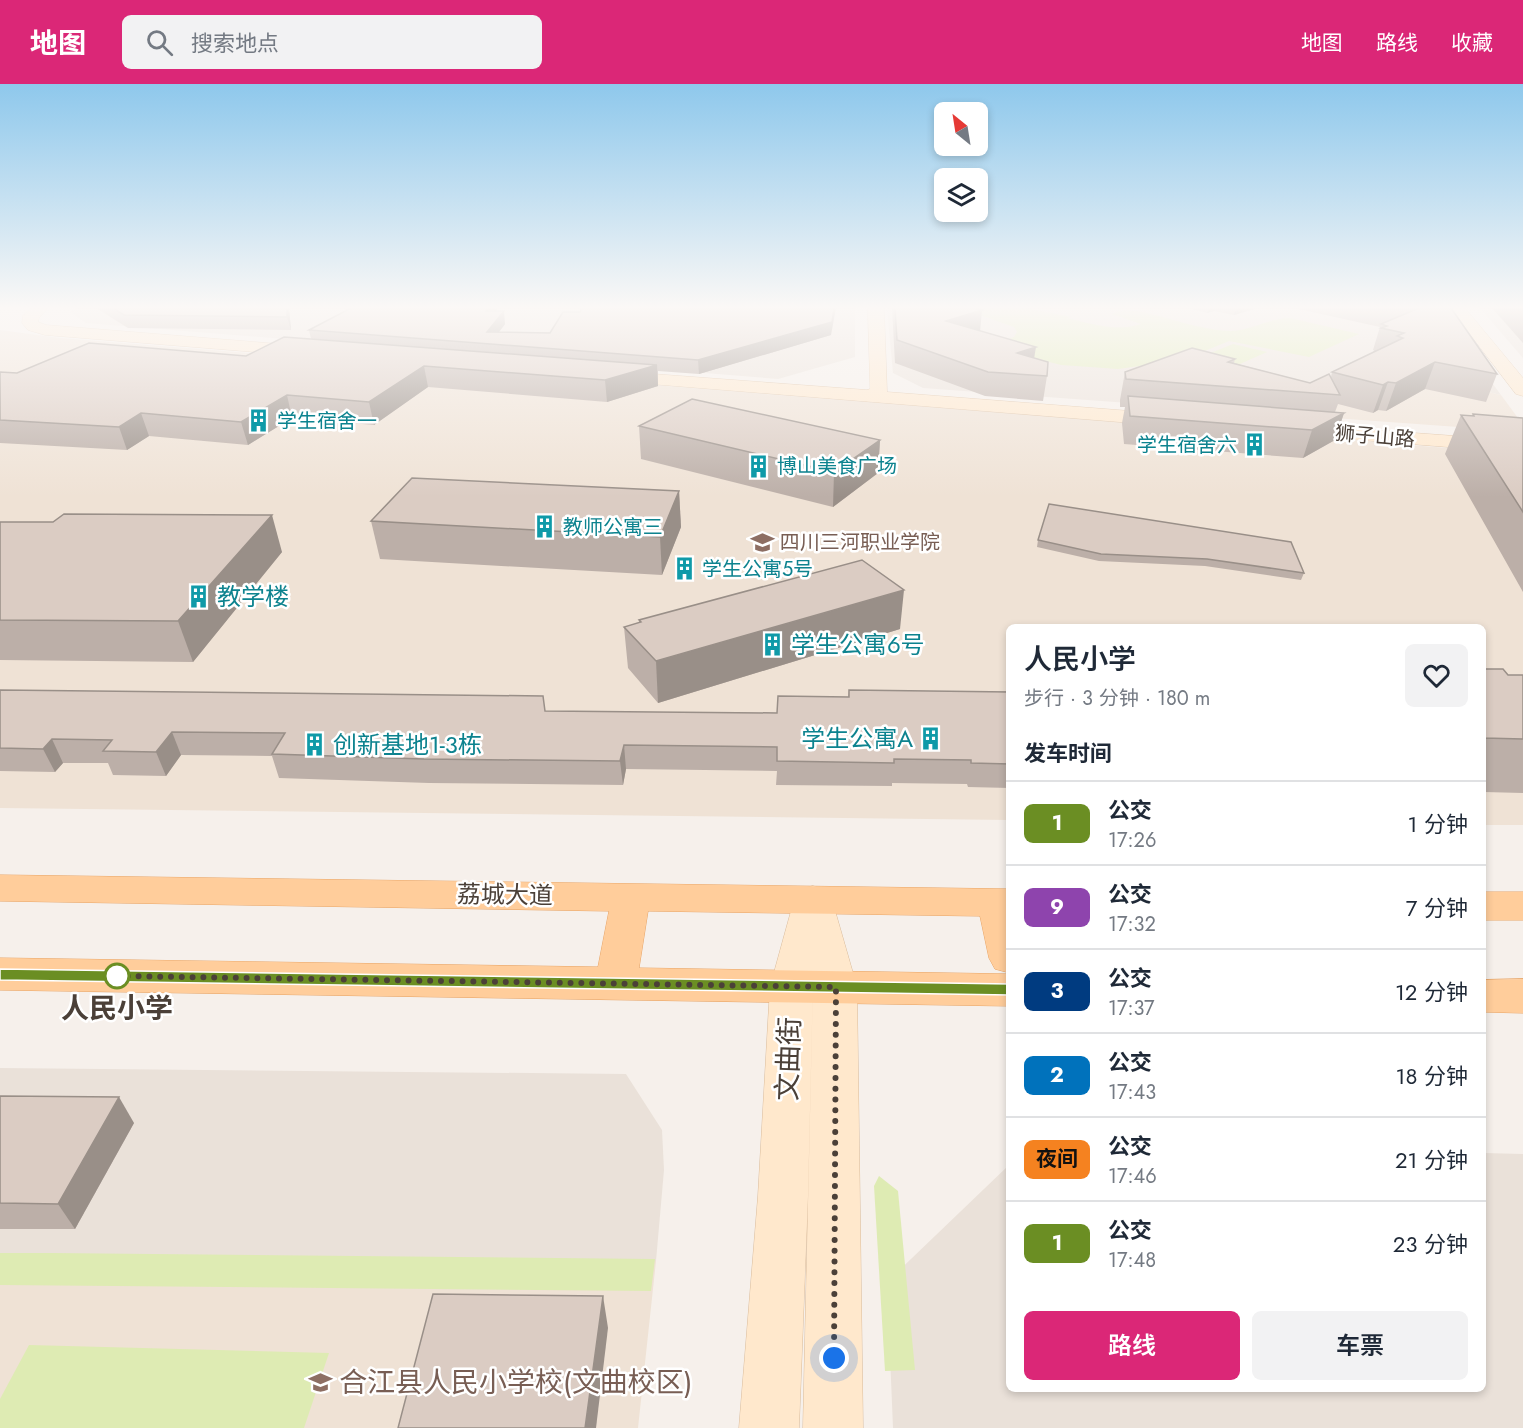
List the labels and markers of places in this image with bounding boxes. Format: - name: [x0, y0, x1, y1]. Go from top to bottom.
- place label: 学生宿舍一: [277, 407, 377, 436]
- building icon: 学生宿舍一: [246, 408, 272, 434]
- place label: 学生宿舍六: [1137, 431, 1237, 460]
- building icon: 学生宿舍六: [1242, 432, 1268, 458]
- place label: 博山美食广场: [777, 452, 897, 481]
- building icon: 博山美食广场: [746, 453, 772, 479]
- place label: 教师公寓三: [563, 513, 663, 542]
- building icon: 教师公寓三: [532, 514, 558, 540]
- place label: 四川三河职业学院: [780, 528, 940, 557]
- school or university icon: 四川三河职业学院: [749, 529, 775, 555]
- place label: 学生公寓5号: [702, 555, 813, 584]
- building icon: 学生公寓5号: [671, 556, 697, 582]
- place label: 教学楼: [217, 579, 289, 614]
- building icon: 教学楼: [186, 584, 212, 610]
- place label: 学生公寓6号: [791, 627, 925, 662]
- building icon: 学生公寓6号: [760, 632, 786, 658]
- place label: 学生公寓A: [801, 721, 913, 756]
- building icon: 学生公寓A: [918, 726, 944, 752]
- place label: 创新基地1-3栋: [333, 727, 482, 762]
- building icon: 创新基地1-3栋: [302, 732, 328, 758]
- marker: 人民小学: [104, 963, 130, 989]
- place label: 人民小学: [61, 988, 173, 1029]
- place label: 合江县人民小学校(文曲校区): [339, 1362, 692, 1403]
- school or university icon: 合江县人民小学校(文曲校区): [308, 1369, 334, 1395]

